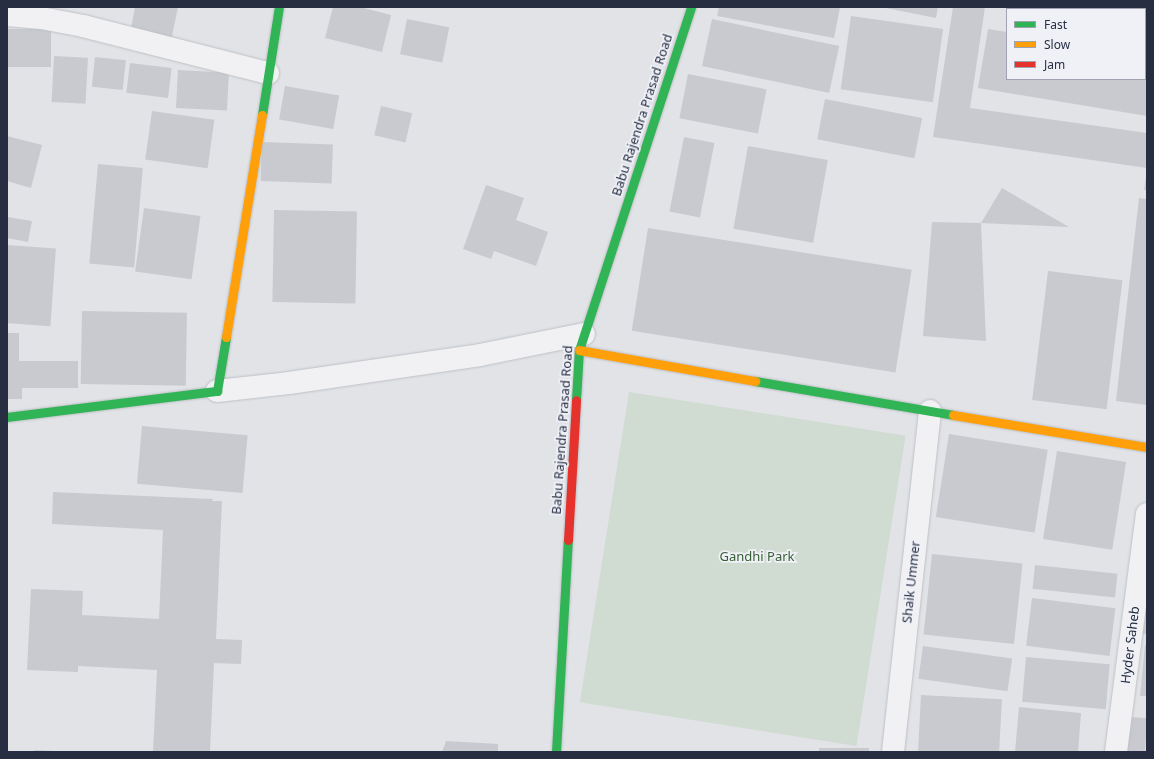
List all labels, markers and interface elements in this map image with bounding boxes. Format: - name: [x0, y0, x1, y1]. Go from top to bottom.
- legend: [1006, 8, 1146, 80]
- text: Fast: [1044, 16, 1067, 33]
- street label: Babu Rajendra Prasad Road: [608, 32, 676, 198]
- text: Slow: [1044, 36, 1070, 53]
- text: Jam: [1044, 56, 1065, 73]
- street label: Babu Rajendra Prasad Road: [548, 345, 576, 515]
- street label: Shaik Ummer: [899, 540, 923, 624]
- park label: Gandhi Park: [719, 548, 795, 564]
- street label: Hyder Saheb: [1117, 605, 1143, 685]

